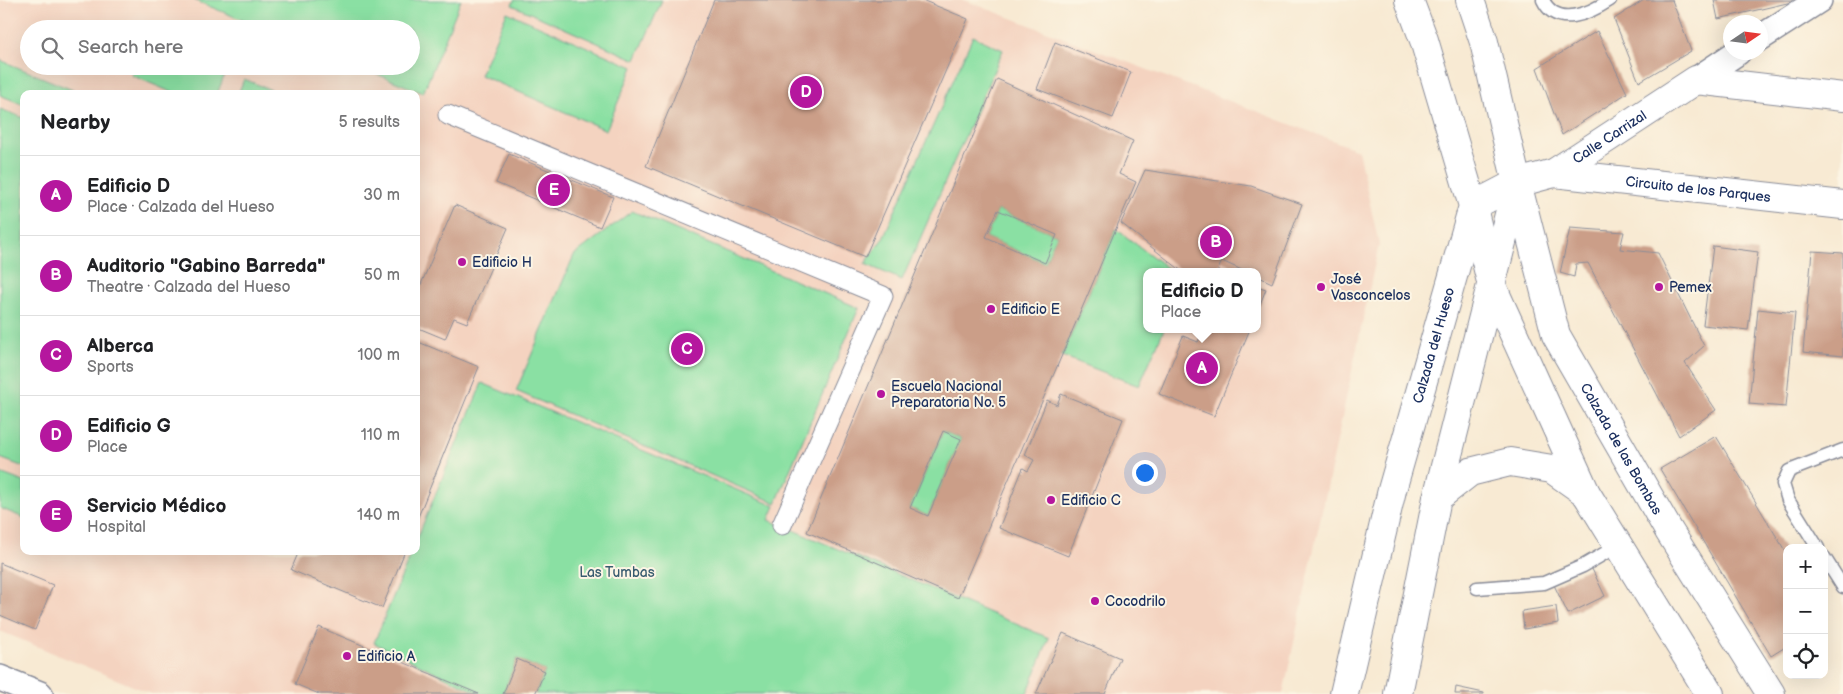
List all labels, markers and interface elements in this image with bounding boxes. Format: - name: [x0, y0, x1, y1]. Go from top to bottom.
- north arrow: [1723, 15, 1768, 60]
- search box: [20, 20, 420, 75]
- icon: search: [38, 34, 66, 62]
- text: Search here: [78, 36, 183, 59]
- pin: D: [790, 73, 822, 111]
- street label: Calle Carrizal: [1569, 107, 1650, 168]
- text: Nearby: [40, 110, 110, 135]
- text: 5 results: [338, 113, 400, 132]
- pin: E: [538, 171, 570, 209]
- street label: Circuito de los Parques: [1624, 173, 1772, 206]
- text: Edificio D: [87, 175, 170, 198]
- text: A: [51, 186, 61, 205]
- text: 30 m: [363, 186, 400, 205]
- text: Place · Calzada del Hueso: [87, 198, 275, 217]
- pin: B: [1200, 223, 1232, 261]
- place label: Edificio H: [472, 254, 532, 271]
- text: Auditorio "Gabino Barreda": [87, 255, 326, 278]
- marker: Edificio H: [456, 256, 468, 268]
- text: B: [50, 266, 62, 285]
- text: 50 m: [364, 266, 400, 285]
- popup: [1143, 268, 1261, 333]
- place label: José Vasconcelos: [1331, 271, 1410, 304]
- text: Theatre · Calzada del Hueso: [87, 278, 291, 297]
- place label: Pemex: [1669, 279, 1712, 296]
- text: Edificio D: [1161, 280, 1243, 303]
- marker: José Vasconcelos: [1315, 281, 1327, 293]
- marker: Pemex: [1653, 281, 1665, 293]
- street label: Calzada del Hueso: [1409, 286, 1458, 405]
- place label: Edificio E: [1001, 301, 1060, 318]
- marker: Edificio E: [985, 303, 997, 315]
- text: Place: [1161, 303, 1201, 322]
- pin: C: [671, 330, 703, 368]
- text: Alberca: [87, 335, 154, 358]
- text: C: [50, 346, 62, 365]
- text: 100 m: [357, 346, 400, 365]
- pin: A: [1186, 349, 1218, 387]
- text: Sports: [87, 358, 134, 377]
- place label: Escuela Nacional Preparatoria No. 5: [891, 378, 1006, 411]
- street label: Calzada de las Bombas: [1576, 380, 1666, 518]
- marker: Escuela Nacional Preparatoria No. 5: [875, 388, 887, 400]
- text: Edificio G: [87, 415, 171, 438]
- text: D: [50, 426, 62, 445]
- text: 110 m: [361, 426, 400, 445]
- text: Place: [87, 438, 128, 457]
- your location: [1132, 460, 1158, 486]
- place label: Edificio C: [1061, 492, 1121, 509]
- marker: Edificio C: [1045, 494, 1057, 506]
- text: Servicio Médico: [87, 495, 226, 518]
- text: E: [51, 506, 61, 525]
- text: 140 m: [357, 506, 400, 525]
- text: Hospital: [87, 518, 146, 537]
- map controls: [1783, 544, 1828, 679]
- button: +: [1783, 544, 1828, 589]
- park label: Las Tumbas: [579, 564, 655, 581]
- button: −: [1783, 589, 1828, 634]
- place label: Cocodrilo: [1105, 593, 1166, 610]
- marker: Cocodrilo: [1089, 595, 1101, 607]
- button: locate: [1783, 634, 1828, 679]
- place label: Edificio A: [357, 648, 416, 665]
- marker: Edificio A: [341, 650, 353, 662]

